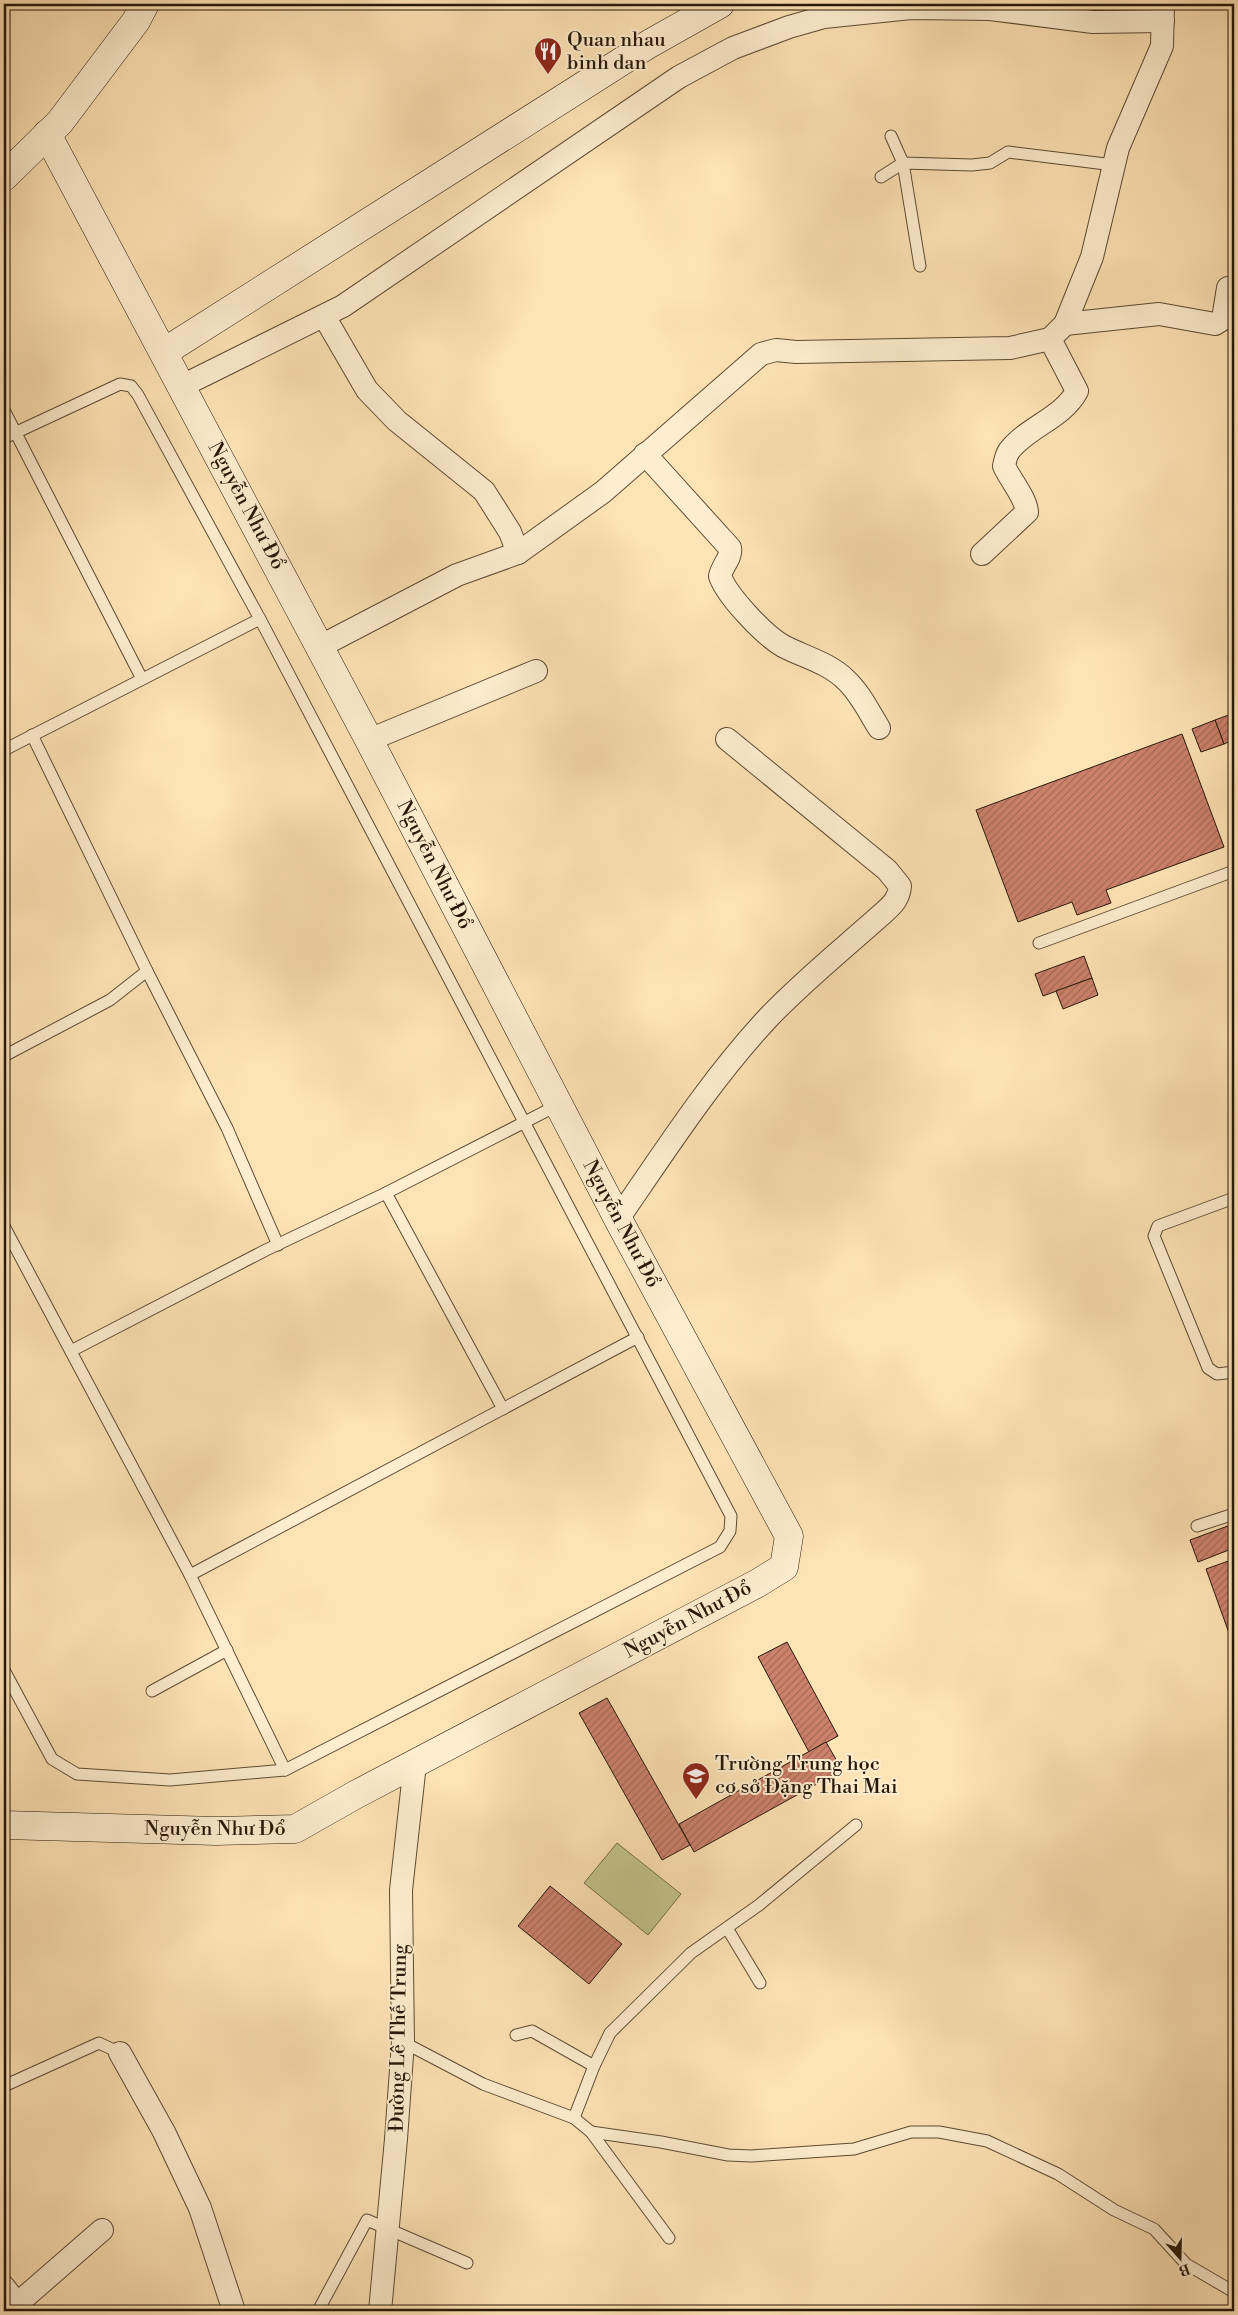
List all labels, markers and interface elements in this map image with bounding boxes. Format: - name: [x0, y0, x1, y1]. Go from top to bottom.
- place label: Quan nhau binh dan: [567, 28, 666, 76]
- restaurant icon: Quan nhau binh dan: [533, 36, 563, 75]
- street label: Nguyễn Như Đổ: [202, 438, 290, 574]
- street label: Nguyễn Như Đổ: [391, 796, 477, 934]
- street label: Nguyễn Như Đổ: [577, 1156, 665, 1292]
- street label: Nguyễn Như Đổ: [620, 1576, 756, 1664]
- place label: Trường Trung học cơ sở Đặng Thai Mai: [715, 1752, 898, 1800]
- school or university icon: Trường Trung học cơ sở Đặng Thai Mai: [681, 1761, 711, 1800]
- street label: Nguyễn Như Đổ: [144, 1817, 286, 1842]
- street label: Đường Lê Thế Trung: [385, 1943, 413, 2132]
- north arrow: [1156, 2232, 1206, 2282]
- text: B: [1176, 2259, 1192, 2280]

